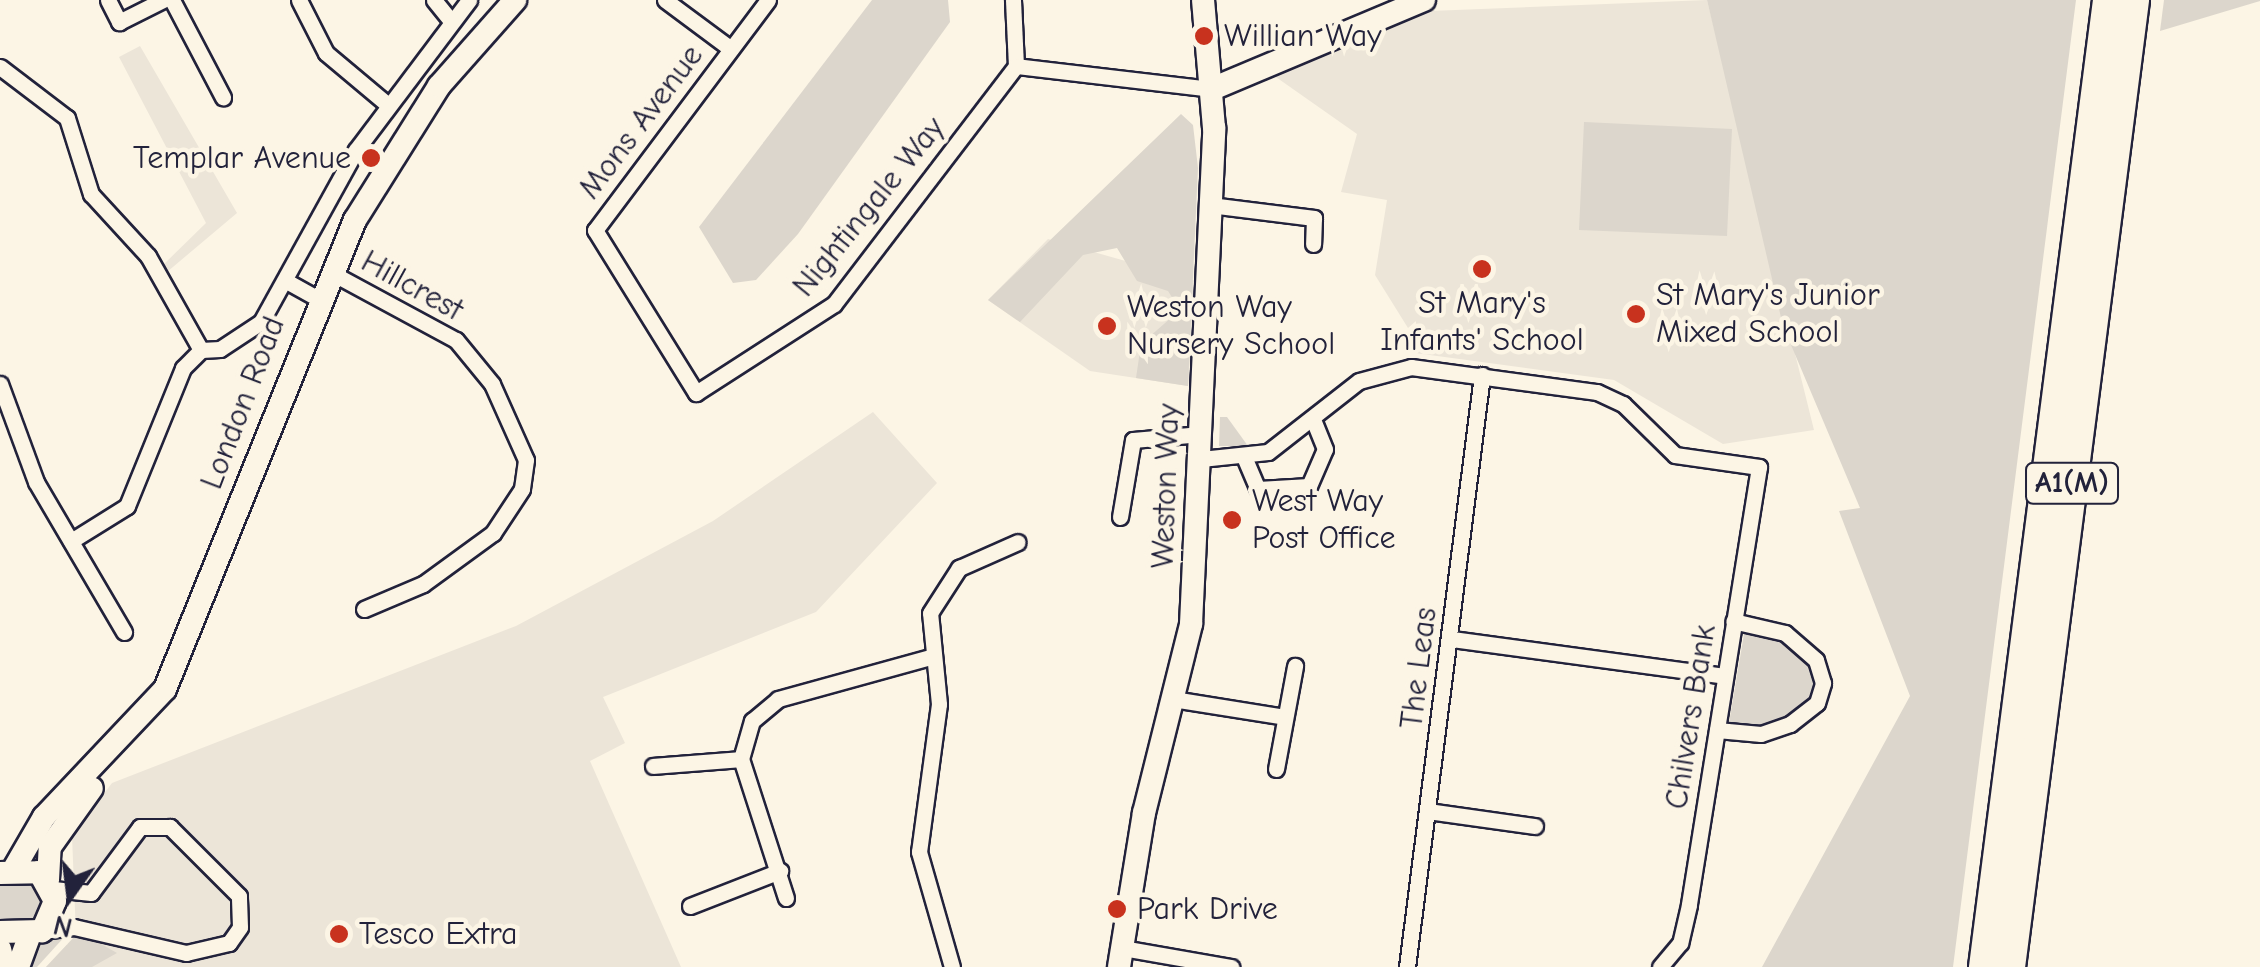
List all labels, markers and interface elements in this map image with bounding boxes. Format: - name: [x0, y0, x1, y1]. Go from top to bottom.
- place label: Willian Way: [1224, 17, 1382, 55]
- marker: Willian Way: [1193, 25, 1215, 47]
- street label: Mons Avenue: [571, 37, 711, 207]
- street label: Nightingale Way: [785, 109, 953, 305]
- place label: Templar Avenue: [133, 139, 351, 177]
- marker: Templar Avenue: [360, 147, 382, 169]
- street label: Hillcrest: [354, 242, 470, 330]
- marker: St Mary's Infants' School: [1471, 258, 1493, 280]
- place label: St Mary's Junior Mixed School: [1656, 277, 1880, 352]
- place label: St Mary's Infants' School: [1380, 285, 1584, 360]
- place label: Weston Way Nursery School: [1127, 289, 1335, 364]
- marker: St Mary's Junior Mixed School: [1625, 303, 1647, 325]
- street label: London Road: [193, 311, 293, 495]
- marker: Weston Way Nursery School: [1096, 315, 1118, 337]
- street label: Weston Way: [1144, 403, 1188, 569]
- road number: A1(M): [2024, 458, 2120, 508]
- place label: West Way Post Office: [1252, 483, 1396, 558]
- marker: West Way Post Office: [1221, 509, 1243, 531]
- street label: The Leas: [1393, 605, 1445, 731]
- street label: Chilvers Bank: [1657, 622, 1725, 812]
- north arrow: [20, 847, 120, 947]
- place label: Park Drive: [1137, 890, 1278, 928]
- marker: Park Drive: [1106, 898, 1128, 920]
- text: N: [50, 908, 75, 944]
- place label: Tesco Extra: [359, 915, 518, 953]
- marker: Tesco Extra: [328, 923, 350, 945]

